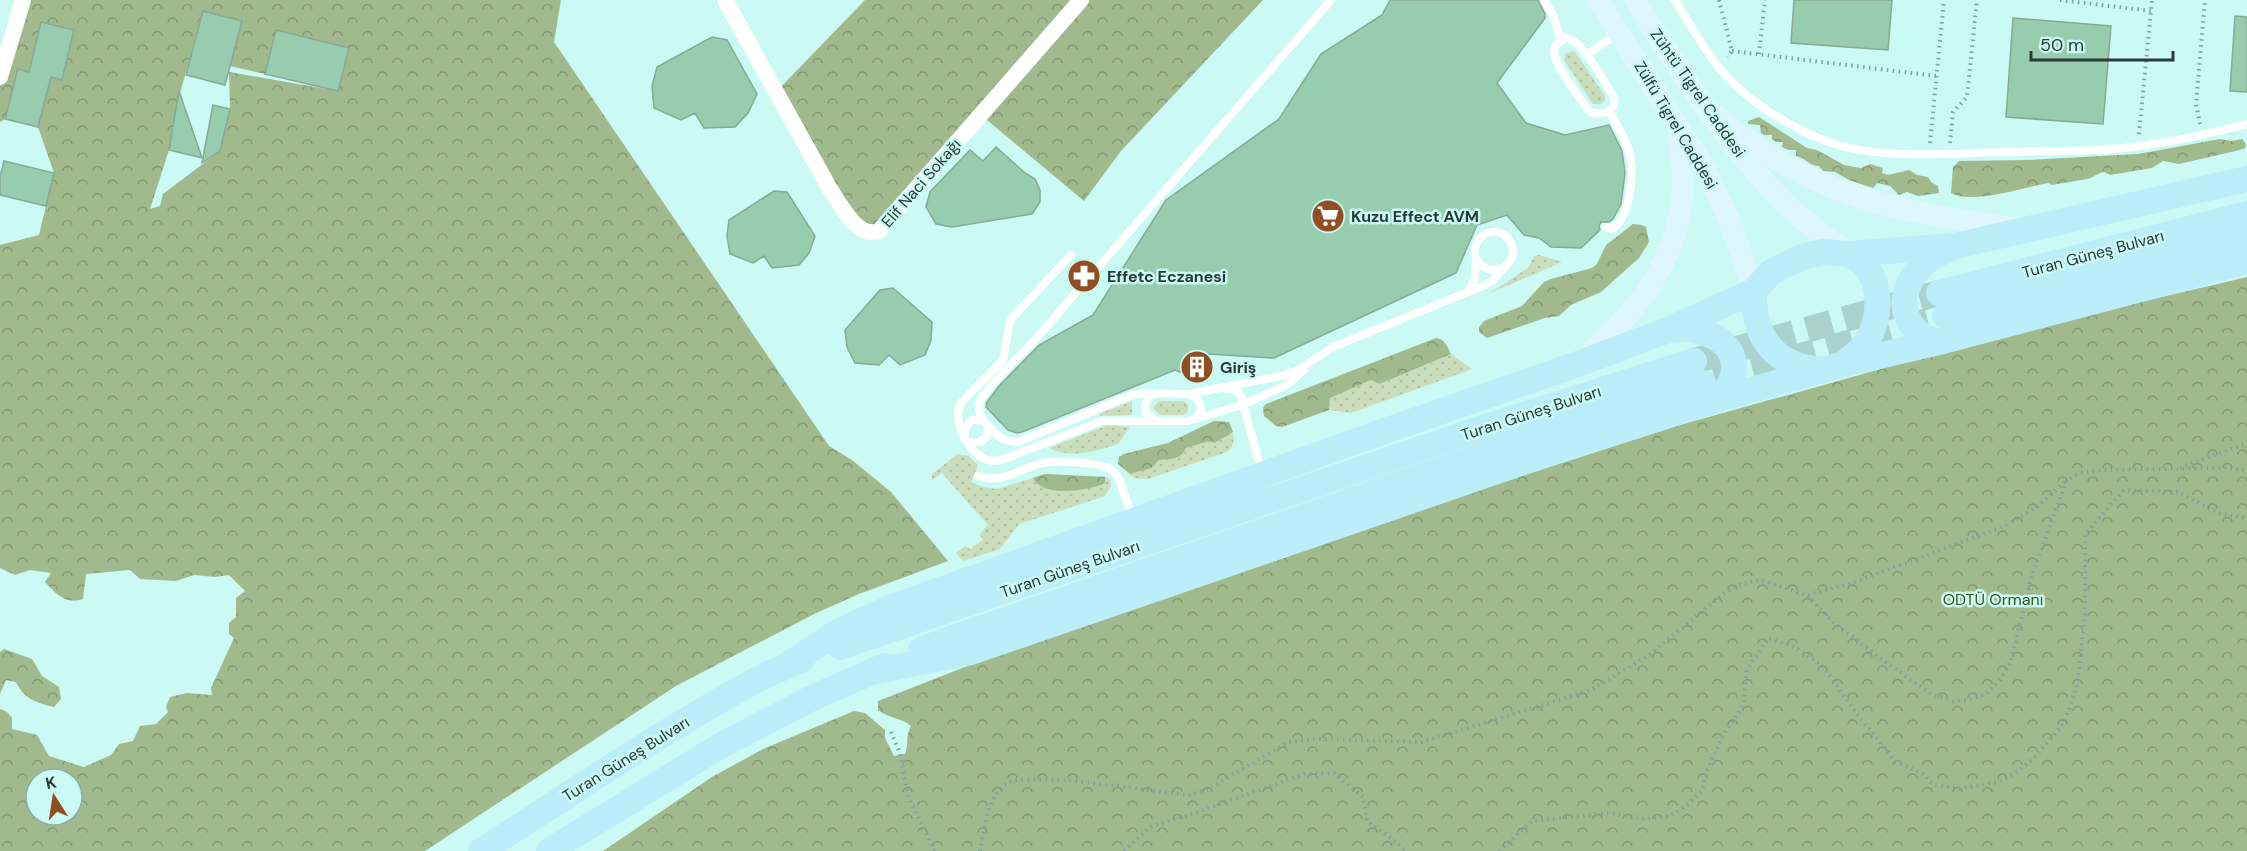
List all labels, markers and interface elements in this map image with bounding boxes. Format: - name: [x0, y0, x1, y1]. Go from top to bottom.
- scale bar: [2031, 24, 2174, 62]
- street label: Zühtü Tigrel Caddesi: [1646, 25, 1750, 161]
- text: 50 m: [2040, 33, 2084, 57]
- street label: Zülfü Tigrel Caddesi: [1629, 57, 1723, 193]
- street label: Elif Naci Sokağı: [877, 134, 965, 232]
- supermarket icon: Kuzu Effect AVM: [1310, 198, 1346, 234]
- place label: Kuzu Effect AVM: [1351, 206, 1479, 227]
- street label: Turan Güneş Bulvarı: [2020, 225, 2166, 283]
- pharmacy icon: Effetc Eczanesi: [1066, 258, 1102, 294]
- place label: Effetc Eczanesi: [1107, 266, 1226, 287]
- building icon: Giriş: [1179, 349, 1215, 385]
- place label: Giriş: [1220, 357, 1256, 378]
- street label: Turan Güneş Bulvarı: [1458, 380, 1604, 446]
- street label: Turan Güneş Bulvarı: [998, 535, 1142, 603]
- park label: ODTÜ Ormanı: [1943, 589, 2043, 610]
- street label: Turan Güneş Bulvarı: [559, 711, 693, 807]
- north arrow: [24, 767, 84, 827]
- text: K: [44, 771, 59, 794]

